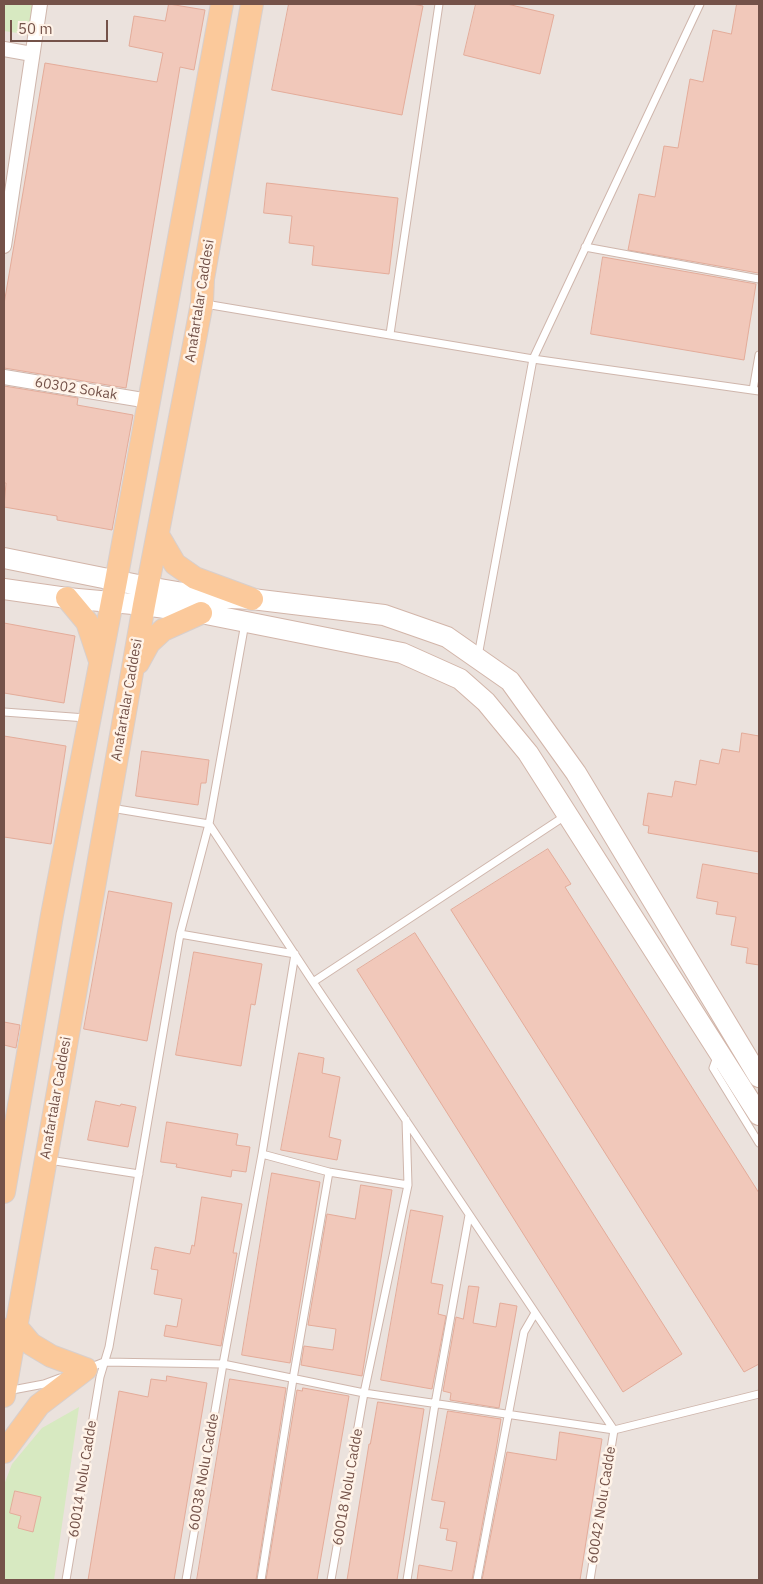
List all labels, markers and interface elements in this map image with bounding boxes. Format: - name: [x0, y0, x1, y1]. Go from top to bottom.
- scale bar: [12, 10, 110, 42]
- text: 50 m: [18, 19, 53, 38]
- street label: Anafartalar Caddesi: [182, 238, 218, 364]
- street label: 60302 Sokak: [33, 374, 119, 404]
- street label: Anafartalar Caddesi: [108, 637, 146, 763]
- street label: Anafartalar Caddesi: [37, 1035, 75, 1161]
- street label: 60038 Nolu Cadde: [185, 1412, 223, 1532]
- street label: 60014 Nolu Cadde: [65, 1419, 101, 1539]
- street label: 60018 Nolu Cadde: [329, 1427, 367, 1547]
- street label: 60042 Nolu Cadde: [584, 1445, 620, 1565]

